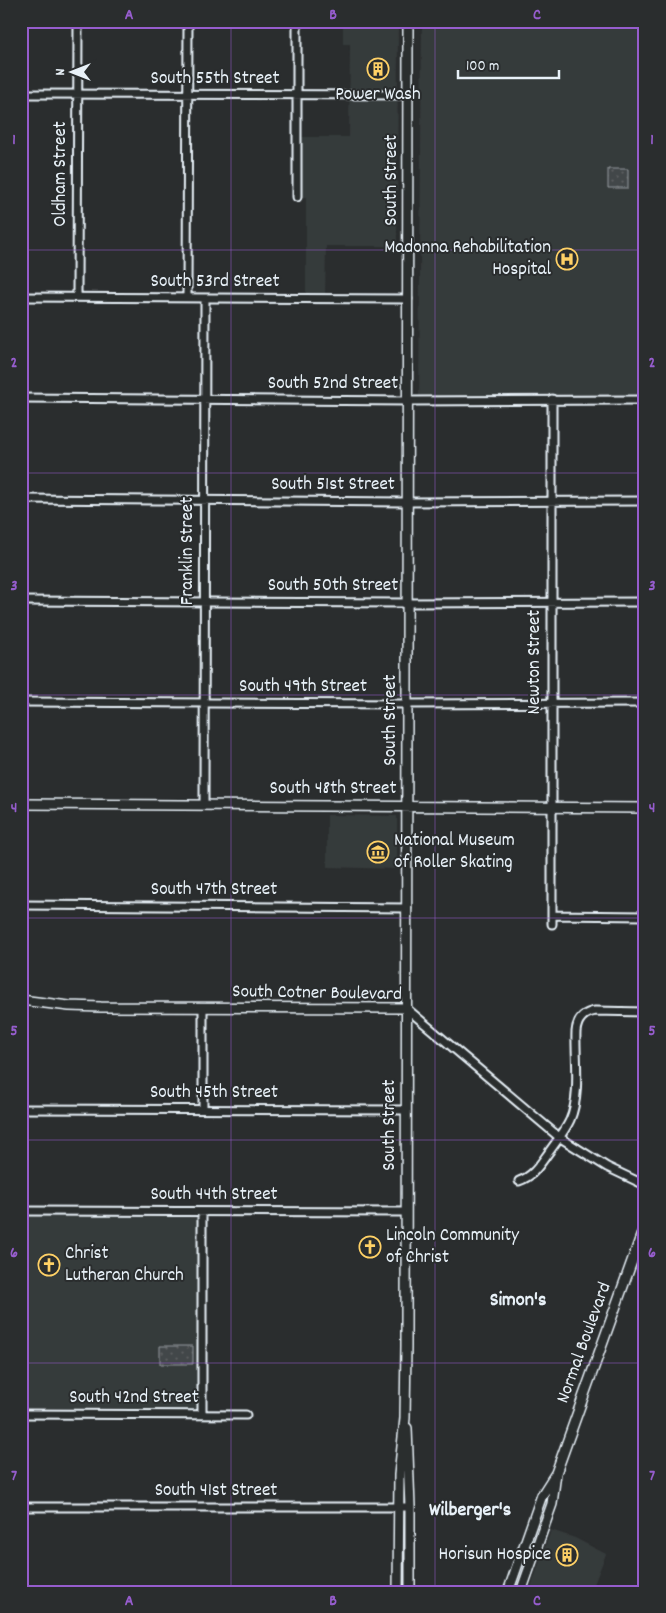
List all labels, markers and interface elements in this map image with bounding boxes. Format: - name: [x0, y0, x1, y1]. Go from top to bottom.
- text: A: [125, 4, 134, 27]
- text: B: [329, 4, 337, 27]
- text: C: [533, 4, 541, 27]
- north arrow: [48, 48, 98, 98]
- scale bar: [458, 48, 560, 80]
- text: 100 m: [466, 56, 499, 78]
- building icon: Power Wash: [366, 57, 390, 81]
- street label: South 55th Street: [151, 66, 279, 93]
- text: N: [51, 68, 71, 75]
- place label: Power Wash: [335, 82, 421, 109]
- street label: Oldham Street: [48, 121, 75, 227]
- text: 1: [12, 129, 16, 152]
- text: 1: [650, 129, 654, 152]
- street label: South Street: [379, 134, 406, 226]
- place label: Madonna Rehabilitation Hospital: [384, 235, 551, 284]
- hospital icon: Madonna Rehabilitation Hospital: [555, 247, 579, 271]
- street label: South 53rd Street: [151, 269, 279, 296]
- text: 2: [11, 352, 18, 375]
- text: 2: [649, 352, 656, 375]
- street label: South 52nd Street: [268, 371, 398, 398]
- street label: South 51st Street: [271, 472, 395, 499]
- street label: Franklin Street: [175, 497, 202, 605]
- street label: South 50th Street: [268, 573, 398, 600]
- text: 3: [10, 575, 18, 598]
- text: 3: [648, 575, 656, 598]
- street label: Newton Street: [522, 610, 549, 714]
- street label: South 49th Street: [239, 674, 367, 701]
- street label: South Street: [378, 674, 405, 766]
- street label: South 48th Street: [270, 776, 396, 803]
- text: 4: [11, 797, 17, 820]
- text: 4: [649, 797, 655, 820]
- place label: National Museum of Roller Skating: [394, 828, 515, 877]
- museum icon: National Museum of Roller Skating: [366, 840, 390, 864]
- street label: South 47th Street: [151, 877, 277, 904]
- street label: South Cotner Boulevard: [232, 979, 402, 1009]
- text: 5: [10, 1020, 18, 1043]
- text: 5: [648, 1020, 656, 1043]
- street label: South Street: [377, 1079, 404, 1171]
- street label: South 45th Street: [150, 1080, 278, 1107]
- street label: South 44th Street: [150, 1182, 278, 1209]
- place label: Lincoln Community of Christ: [386, 1223, 519, 1272]
- church icon: Lincoln Community of Christ: [358, 1235, 382, 1259]
- place label: Christ Lutheran Church: [65, 1241, 184, 1290]
- text: 6: [10, 1242, 18, 1265]
- text: 6: [648, 1242, 656, 1265]
- church icon: Christ Lutheran Church: [37, 1253, 61, 1277]
- street label: Normal Boulevard: [551, 1279, 619, 1407]
- district label: Simon's: [490, 1287, 546, 1315]
- street label: South 42nd Street: [69, 1385, 199, 1412]
- text: 7: [11, 1465, 17, 1488]
- text: 7: [649, 1465, 655, 1488]
- street label: South 41st Street: [155, 1478, 277, 1505]
- district label: Wilberger's: [429, 1497, 511, 1525]
- place label: Horisun Hospice: [439, 1542, 551, 1569]
- building icon: Horisun Hospice: [555, 1543, 579, 1567]
- text: A: [125, 1590, 134, 1613]
- text: B: [329, 1590, 337, 1613]
- text: C: [533, 1590, 541, 1613]

